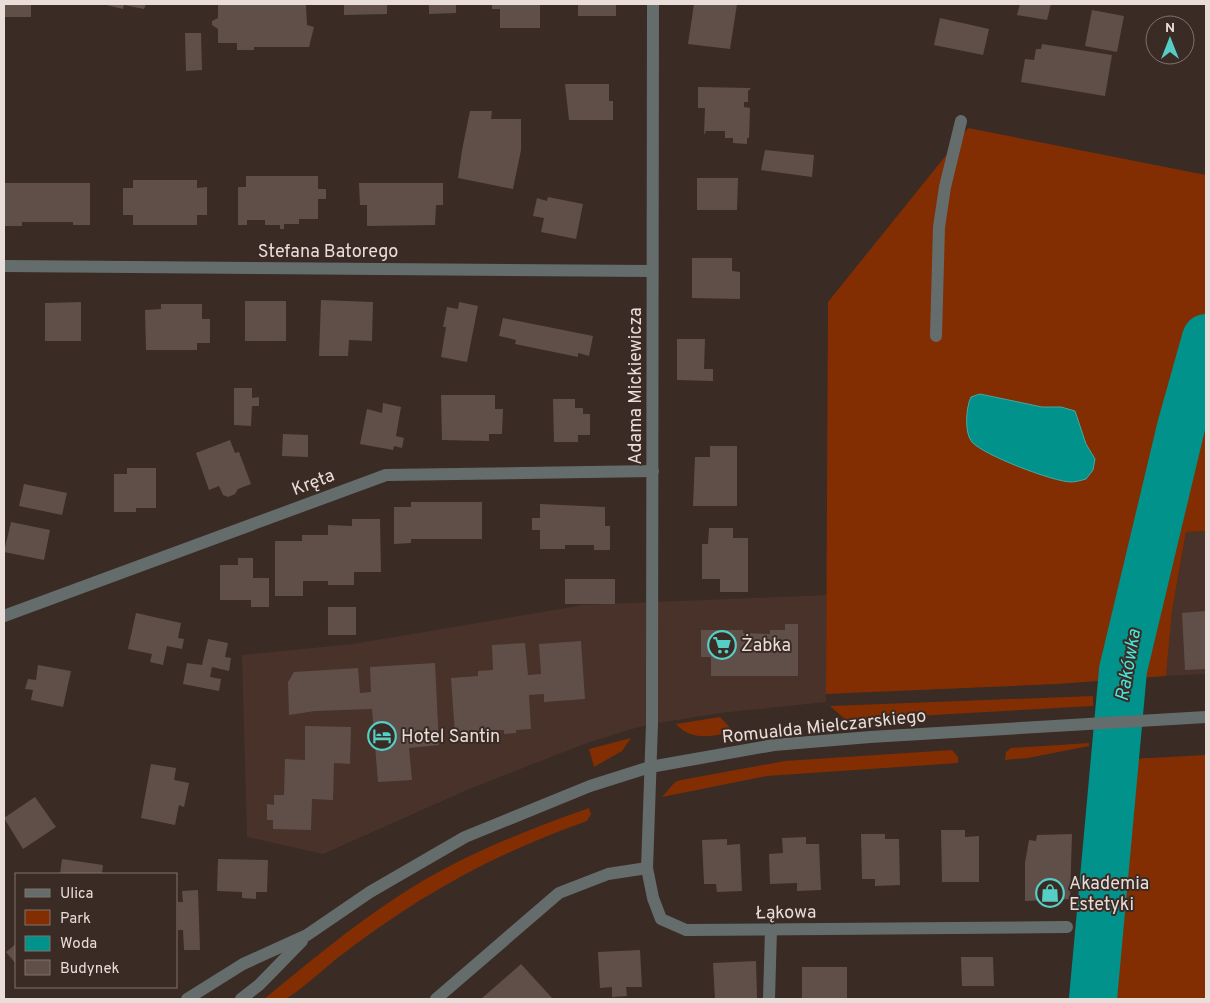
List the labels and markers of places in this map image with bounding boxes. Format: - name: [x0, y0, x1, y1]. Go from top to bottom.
- supermarket icon: Żabka: [707, 630, 737, 660]
- place label: Żabka: [741, 633, 791, 658]
- hotel icon: Hotel Santin: [367, 721, 397, 751]
- place label: Hotel Santin: [401, 726, 500, 749]
- place label: Akademia Estetyki: [1069, 873, 1149, 917]
- shop icon: Akademia Estetyki: [1035, 878, 1065, 908]

